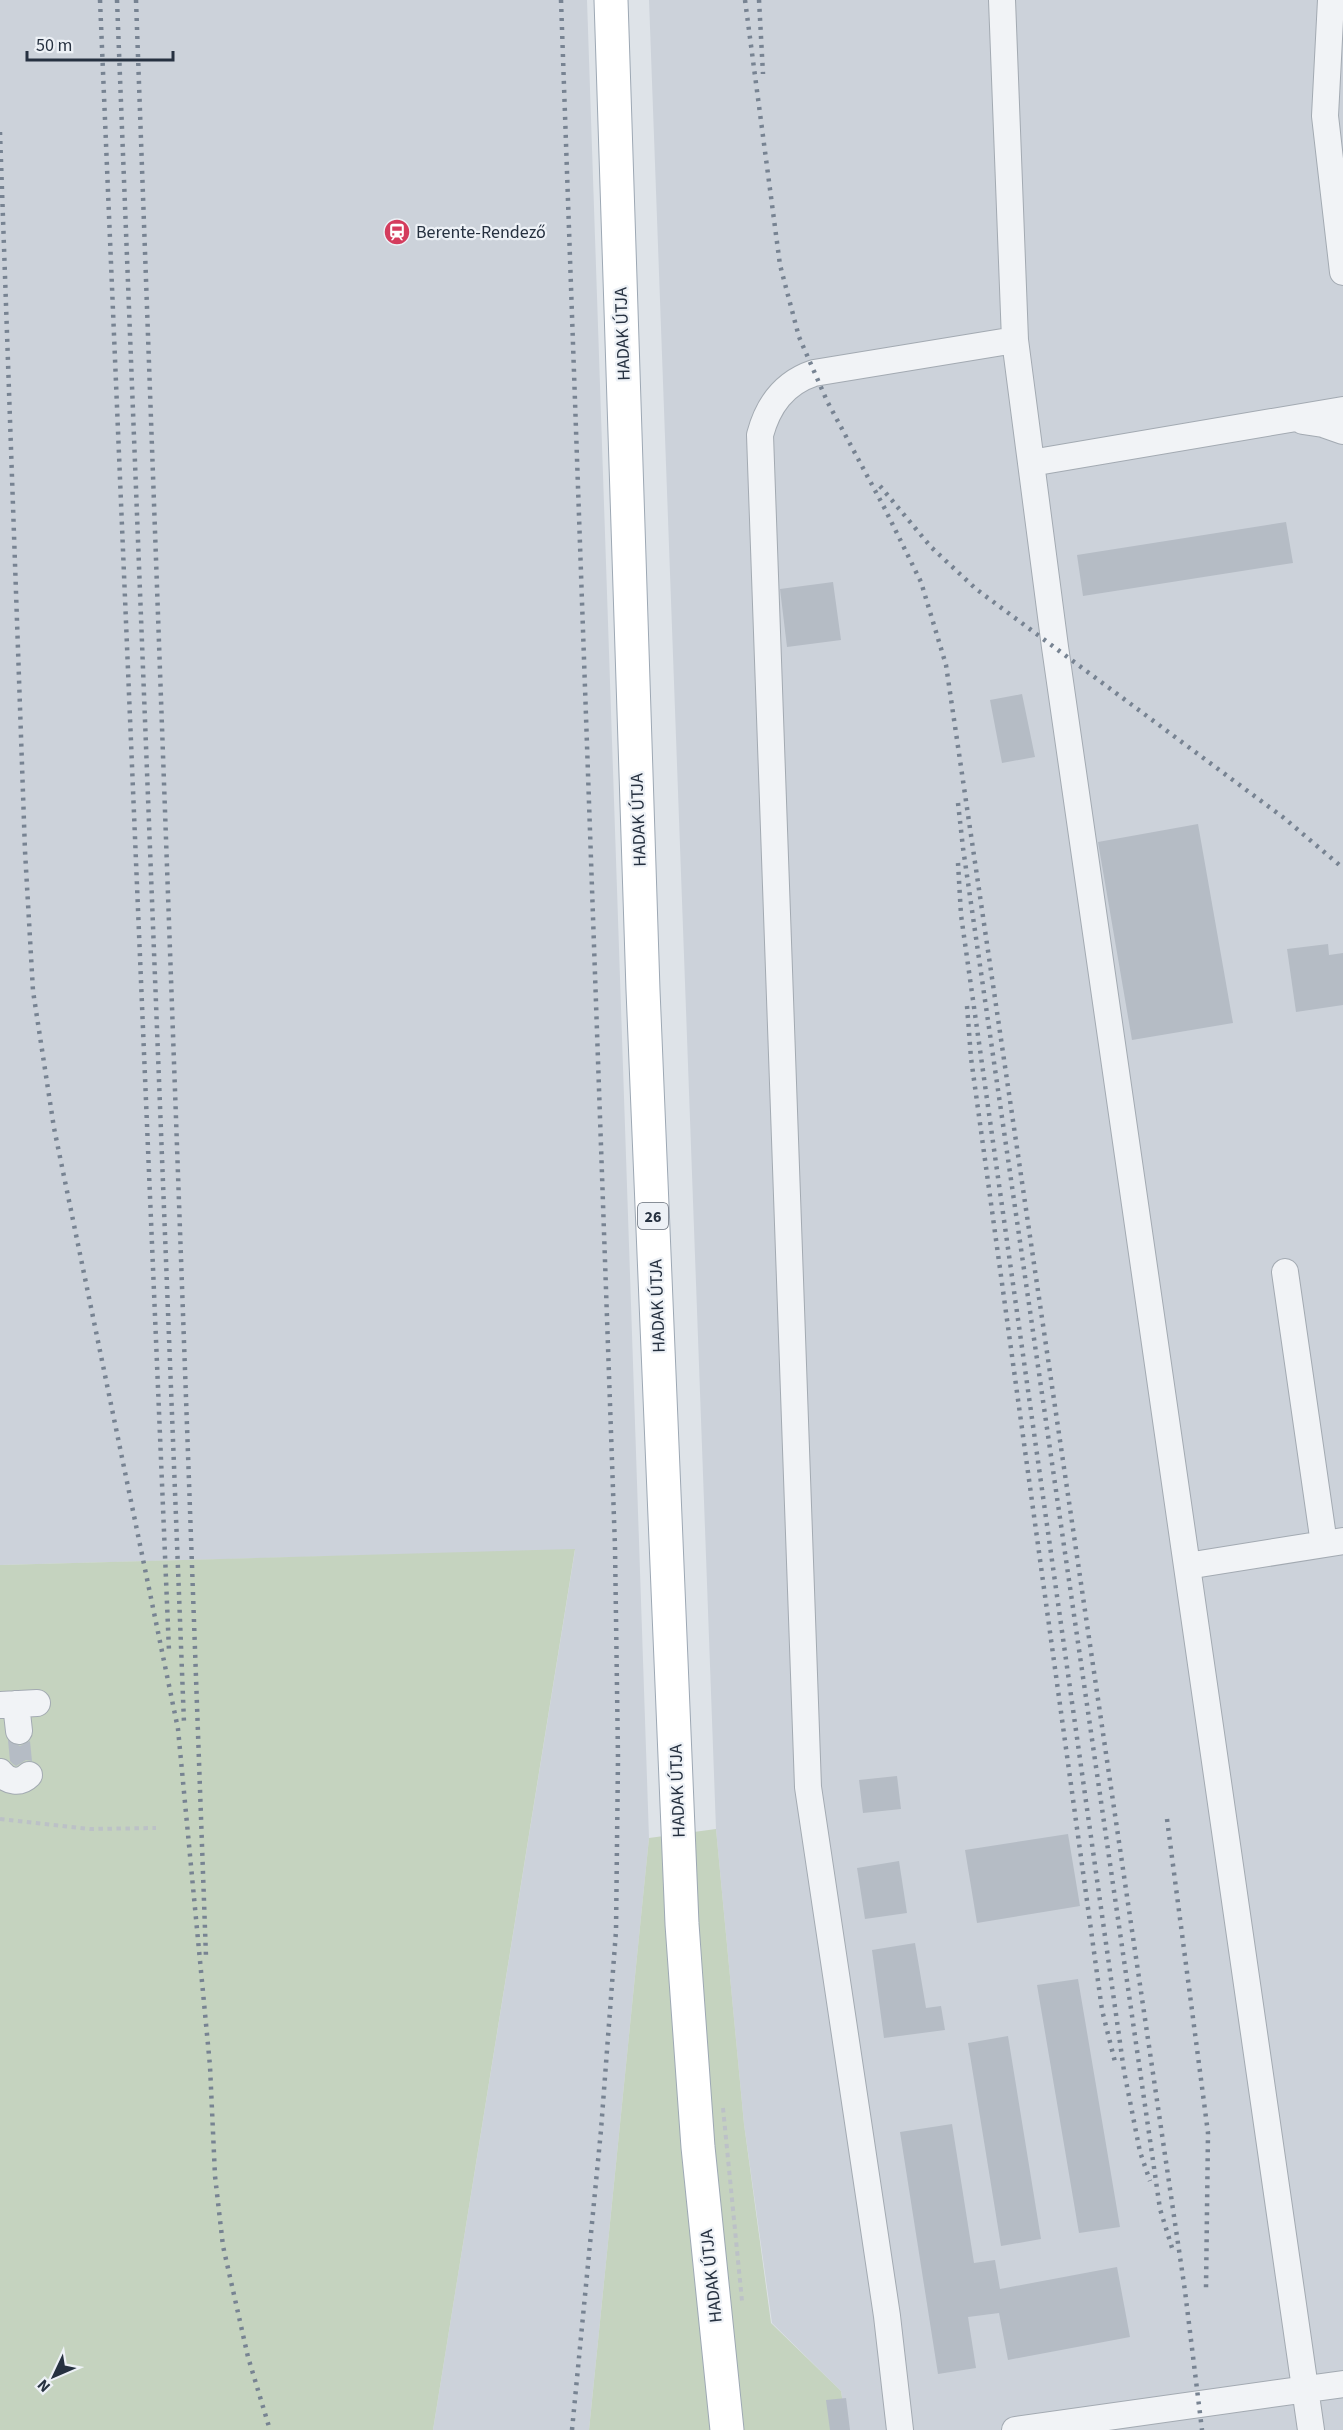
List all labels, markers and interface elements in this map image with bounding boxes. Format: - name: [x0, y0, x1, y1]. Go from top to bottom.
- scale bar: [27, 24, 172, 62]
- text: 50 m: [36, 33, 72, 58]
- station icon: Berente-Rendező: [382, 217, 412, 247]
- place label: Berente-Rendező: [416, 220, 546, 245]
- street label: HADAK ÚTJA: [608, 287, 637, 381]
- street label: HADAK ÚTJA: [624, 773, 653, 867]
- road number: 26: [638, 1203, 668, 1229]
- street label: HADAK ÚTJA: [643, 1259, 672, 1353]
- street label: HADAK ÚTJA: [663, 1744, 692, 1838]
- street label: HADAK ÚTJA: [694, 2228, 729, 2324]
- north arrow: [24, 2346, 84, 2406]
- text: N: [32, 2374, 56, 2397]

